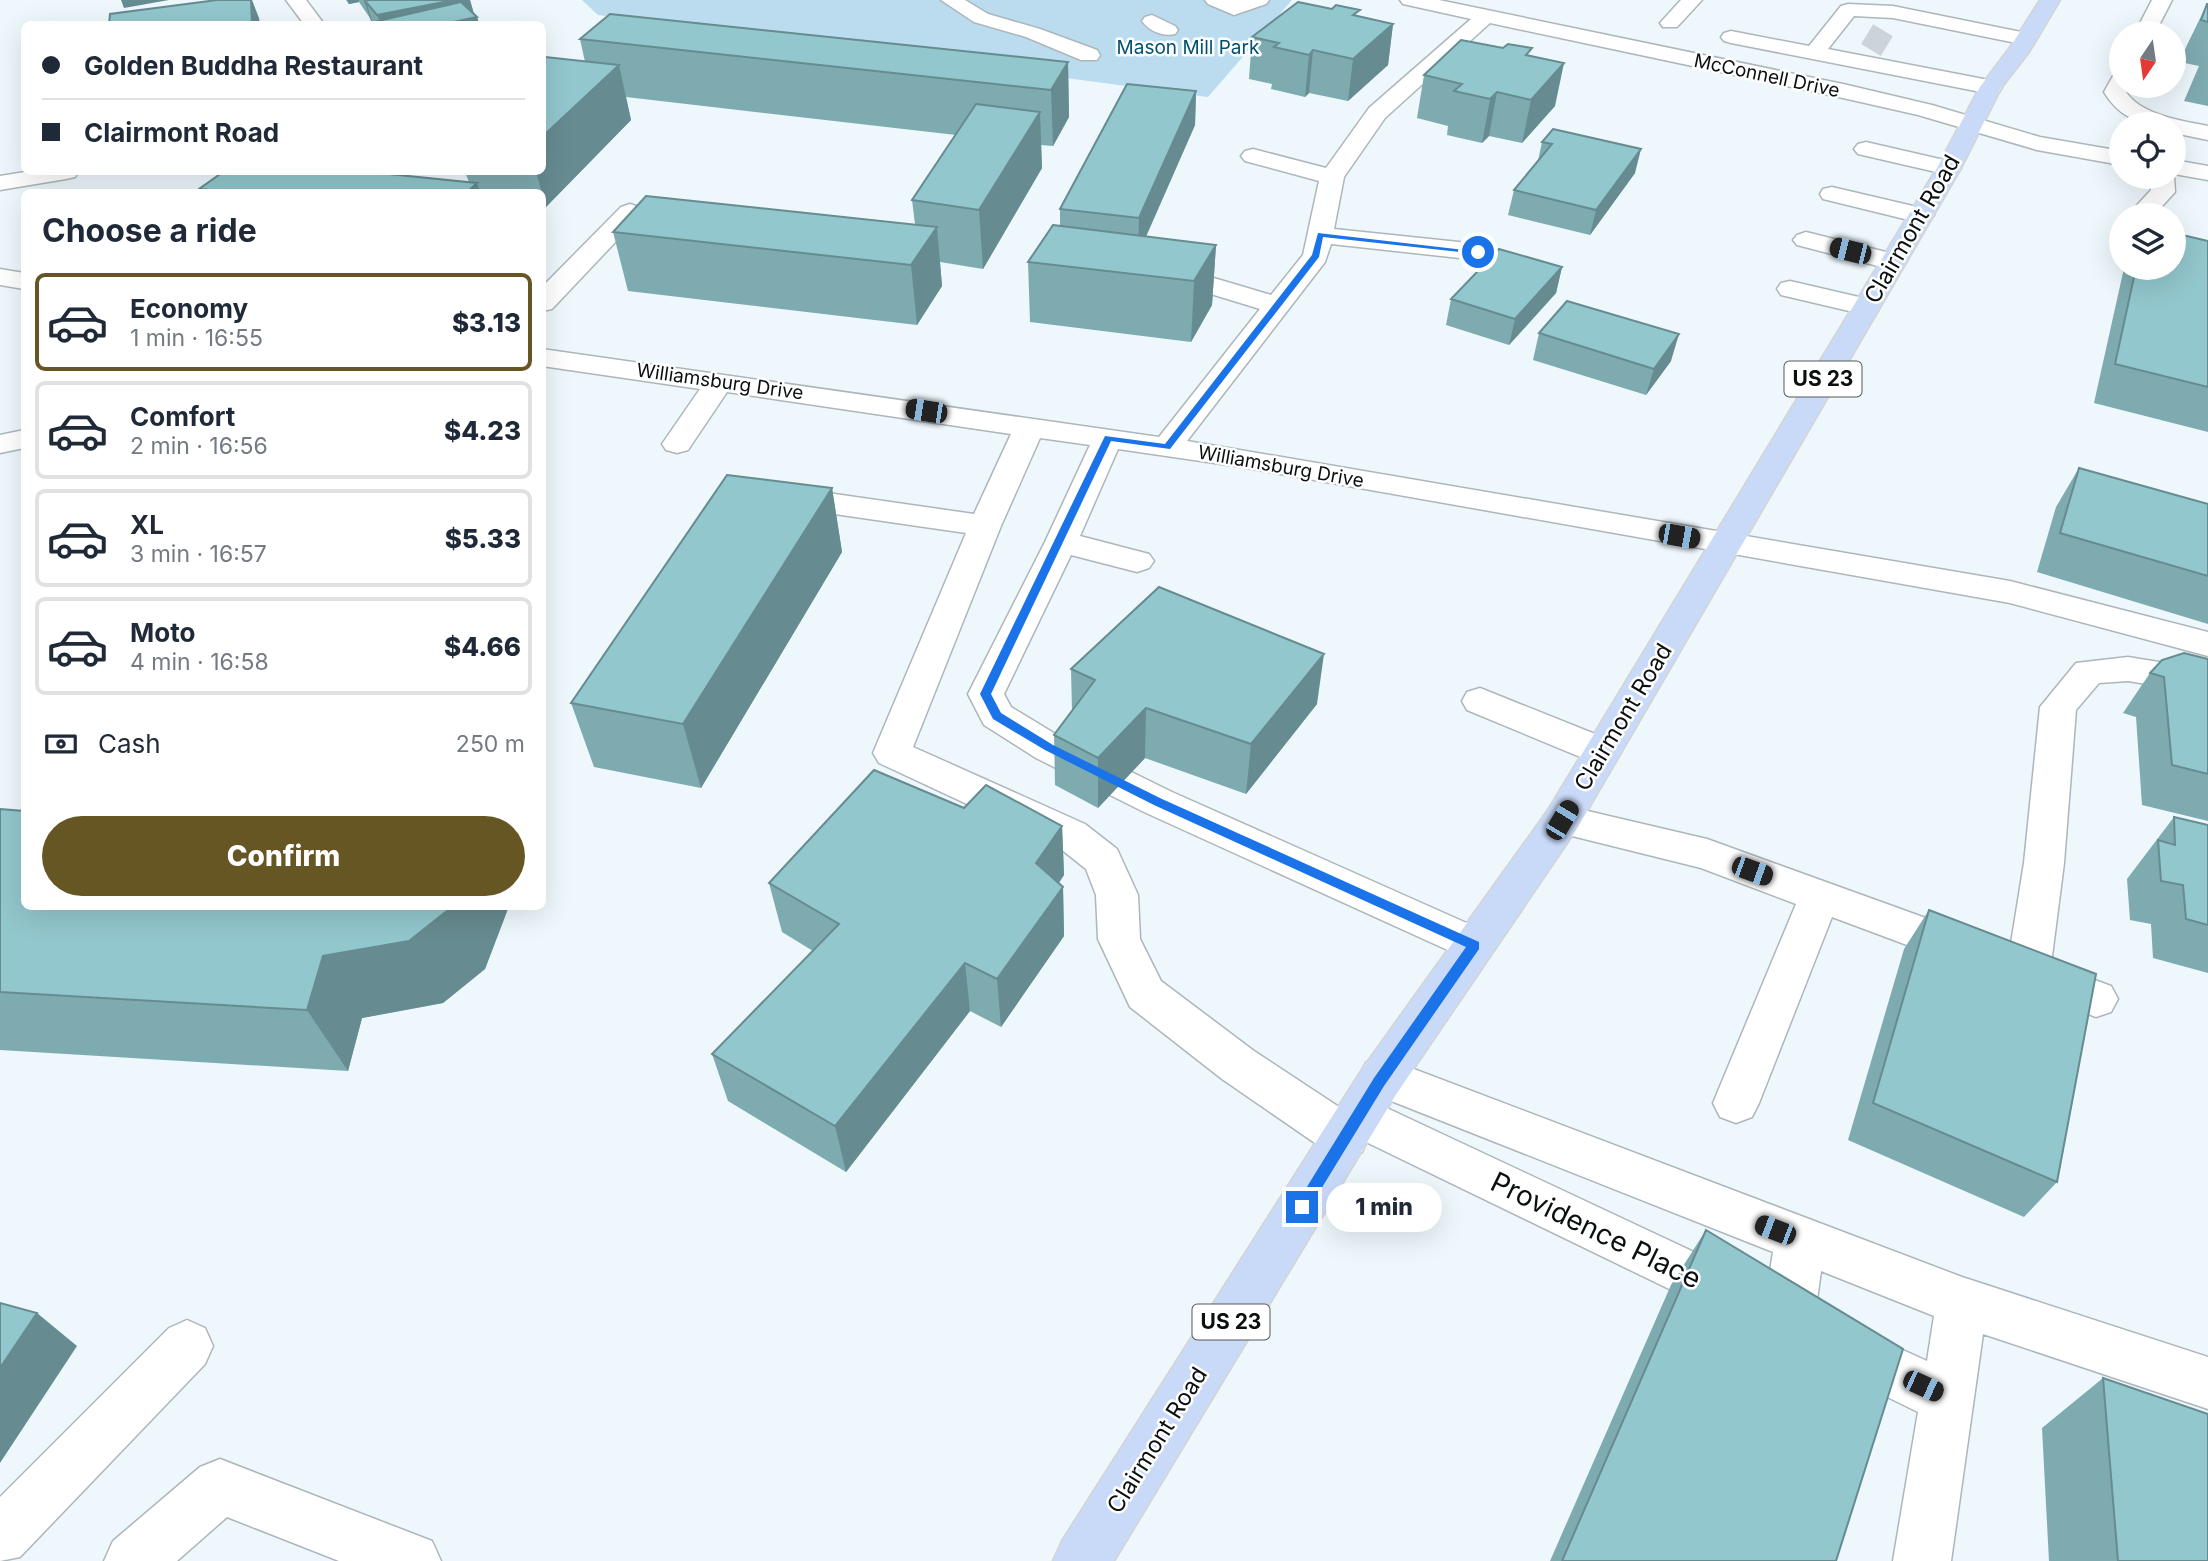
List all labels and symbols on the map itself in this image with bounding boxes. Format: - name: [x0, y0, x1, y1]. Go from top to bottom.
- north arrow: [2109, 21, 2186, 98]
- park label: Mason Mill Park: [1117, 36, 1260, 59]
- street label: McConnell Drive: [1692, 49, 1842, 102]
- street label: Clairmont Road: [1858, 150, 1966, 308]
- route start: [1462, 236, 1494, 268]
- car: [1828, 236, 1873, 266]
- street label: Williamsburg Drive: [635, 358, 805, 405]
- road number: US 23: [1784, 362, 1862, 396]
- car: [904, 397, 949, 425]
- street label: Williamsburg Drive: [1196, 441, 1366, 492]
- car: [1657, 522, 1702, 550]
- street label: Clairmont Road: [1568, 638, 1678, 796]
- car: [1543, 797, 1582, 843]
- car: [1729, 854, 1776, 888]
- street label: Providence Place: [1485, 1164, 1707, 1296]
- callout: 1 min: [1326, 1182, 1442, 1232]
- route end: [1286, 1191, 1318, 1223]
- car: [1752, 1213, 1799, 1247]
- road number: US 23: [1192, 1304, 1270, 1340]
- street label: Clairmont Road: [1101, 1362, 1213, 1518]
- car: [1900, 1368, 1947, 1404]

